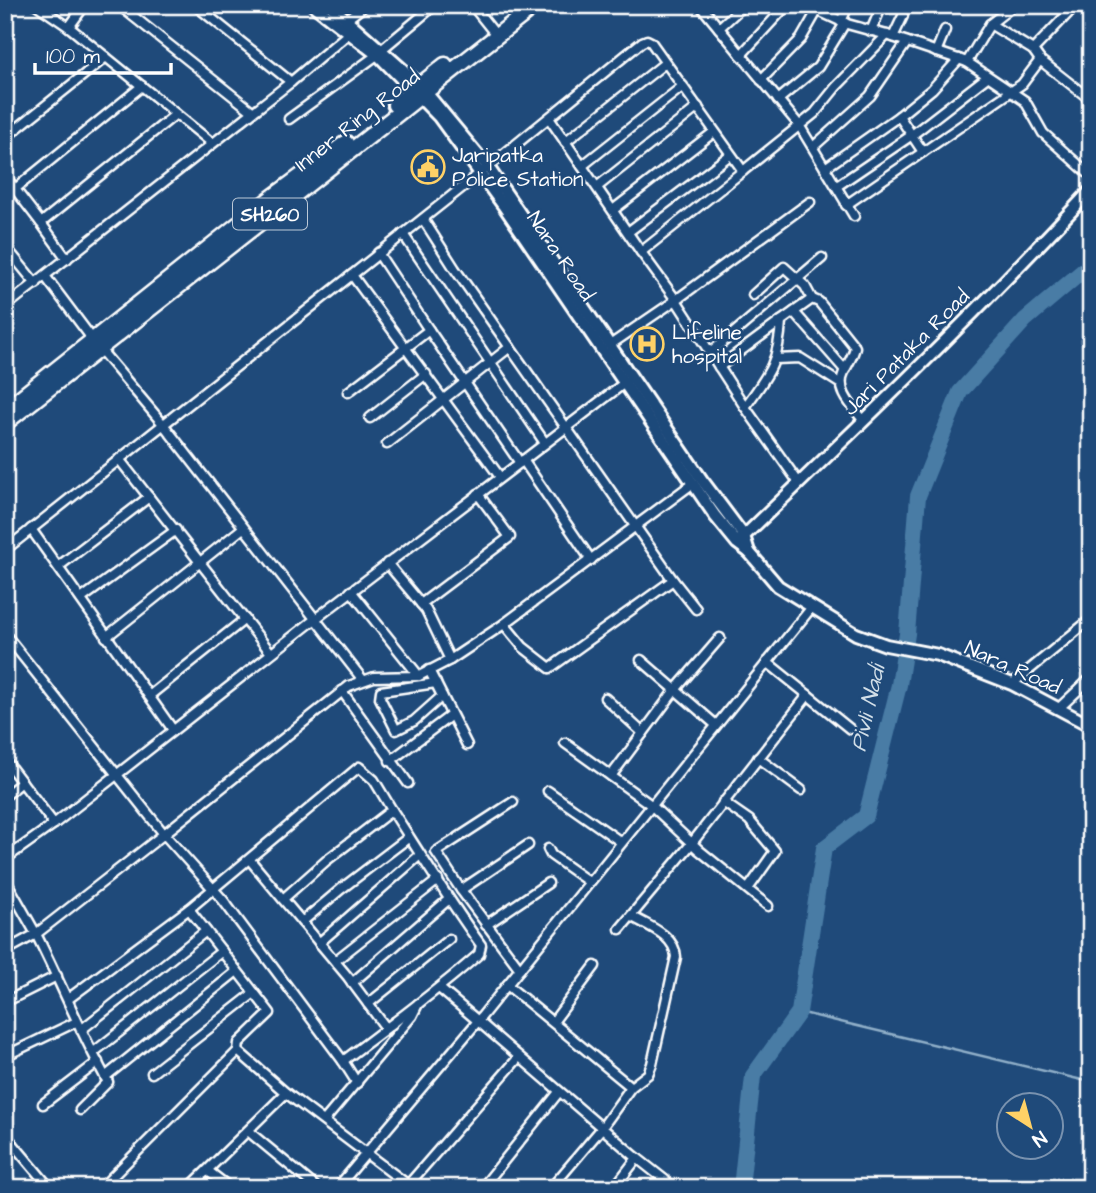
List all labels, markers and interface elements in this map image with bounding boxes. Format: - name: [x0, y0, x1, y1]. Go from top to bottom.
- scale bar: [35, 32, 172, 76]
- text: 100 m: [46, 42, 101, 71]
- street label: Inner Ring Road: [289, 62, 427, 180]
- place label: Jaripatka Police Station: [452, 141, 583, 194]
- public building icon: Jaripatka Police Station: [409, 148, 447, 186]
- road number: SH260: [233, 198, 307, 230]
- street label: Nara Road: [520, 206, 601, 307]
- street label: Jari Pataka Road: [837, 282, 976, 422]
- place label: Lifeline hospital: [672, 318, 742, 372]
- hospital icon: Lifeline hospital: [628, 325, 666, 363]
- street label: Nara Road: [960, 633, 1066, 702]
- water label: Pivli Nadi: [843, 659, 894, 755]
- north arrow: [995, 1092, 1064, 1162]
- text: N: [1026, 1124, 1052, 1153]

